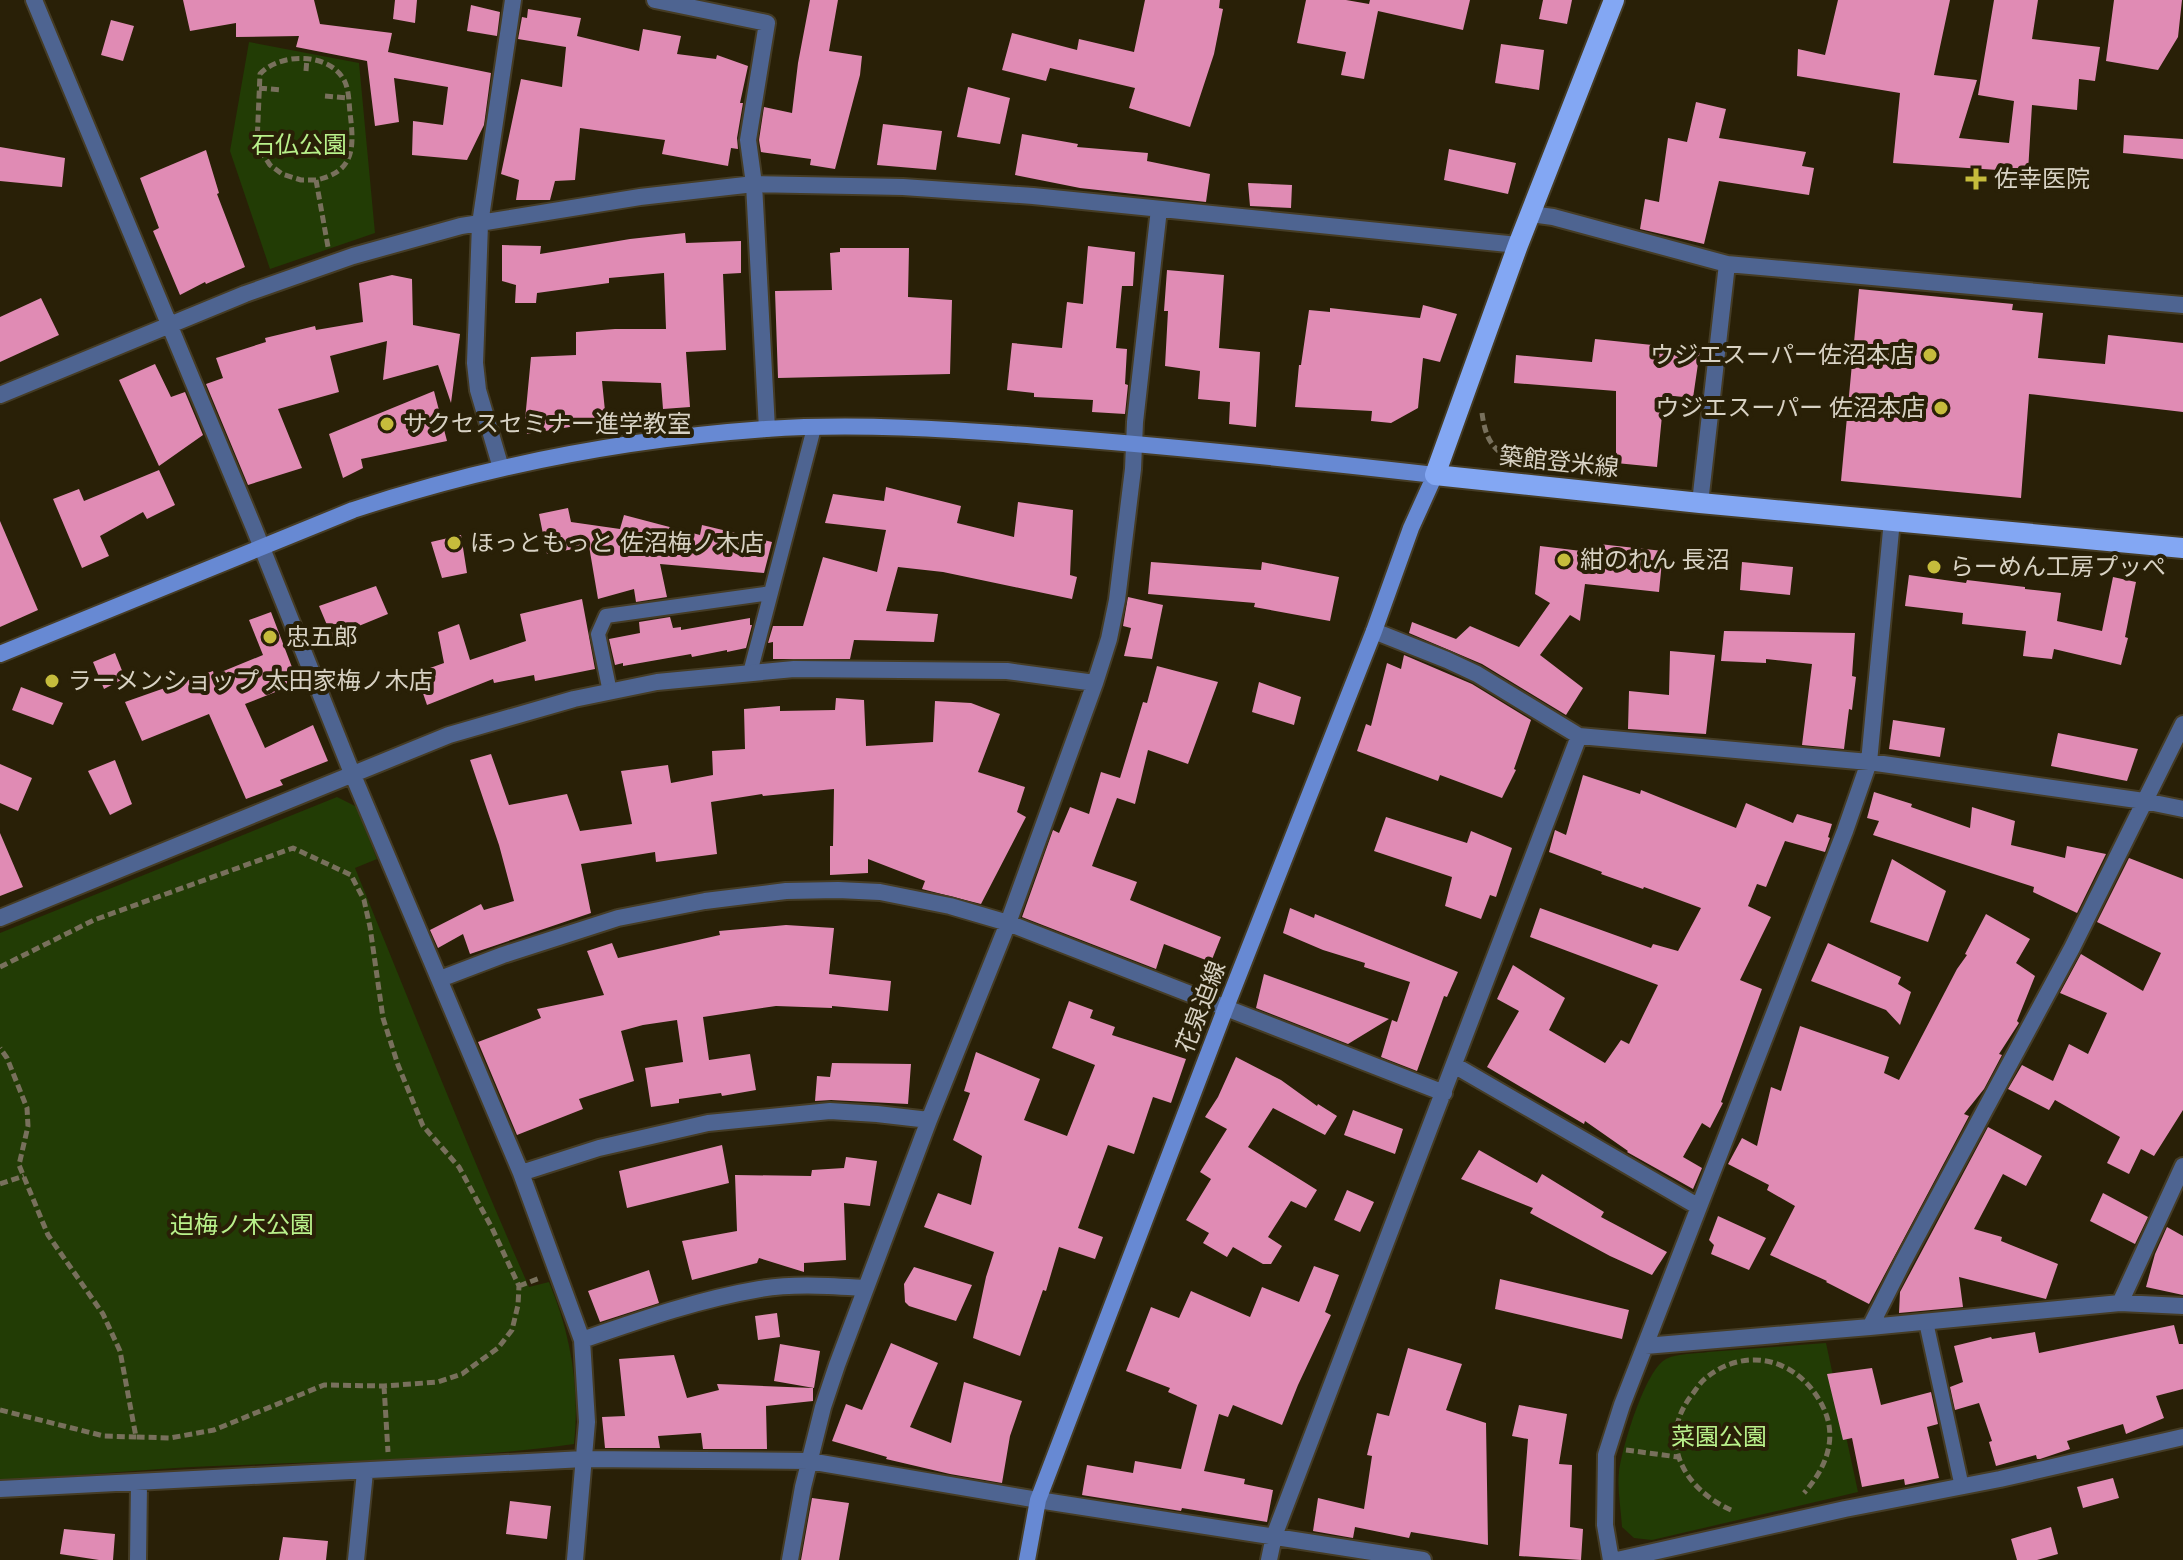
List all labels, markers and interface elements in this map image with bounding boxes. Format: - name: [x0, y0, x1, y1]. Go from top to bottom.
- park label: 石仏公園: [251, 130, 347, 158]
- place label: 佐幸医院: [1994, 164, 2090, 192]
- marker: 佐幸医院: [1965, 168, 1987, 190]
- place label: ウジエスーパー佐沼本店: [1650, 340, 1914, 368]
- marker: ウジエスーパー佐沼本店: [1921, 346, 1939, 364]
- place label: ウジエスーパー 佐沼本店: [1655, 393, 1925, 421]
- marker: ウジエスーパー 佐沼本店: [1932, 399, 1950, 417]
- place label: サクセスセミナー進学教室: [403, 409, 691, 437]
- marker: サクセスセミナー進学教室: [378, 415, 396, 433]
- street label: 築館登米線: [1498, 441, 1620, 481]
- place label: ほっともっと 佐沼梅ノ木店: [470, 528, 764, 556]
- marker: ほっともっと 佐沼梅ノ木店: [445, 534, 463, 552]
- place label: 紺のれん 長沼: [1580, 545, 1730, 573]
- marker: 紺のれん 長沼: [1555, 551, 1573, 569]
- place label: らーめん工房プッぺ: [1950, 552, 2166, 580]
- marker: らーめん工房プッぺ: [1925, 558, 1943, 576]
- place label: 忠五郎: [286, 622, 358, 650]
- marker: 忠五郎: [261, 628, 279, 646]
- place label: ラーメンショップ 太田家梅ノ木店: [68, 666, 433, 694]
- marker: ラーメンショップ 太田家梅ノ木店: [43, 672, 61, 690]
- street label: 花泉迫線: [1170, 957, 1230, 1056]
- park label: 迫梅ノ木公園: [170, 1210, 314, 1238]
- park label: 菜園公園: [1671, 1422, 1767, 1450]

